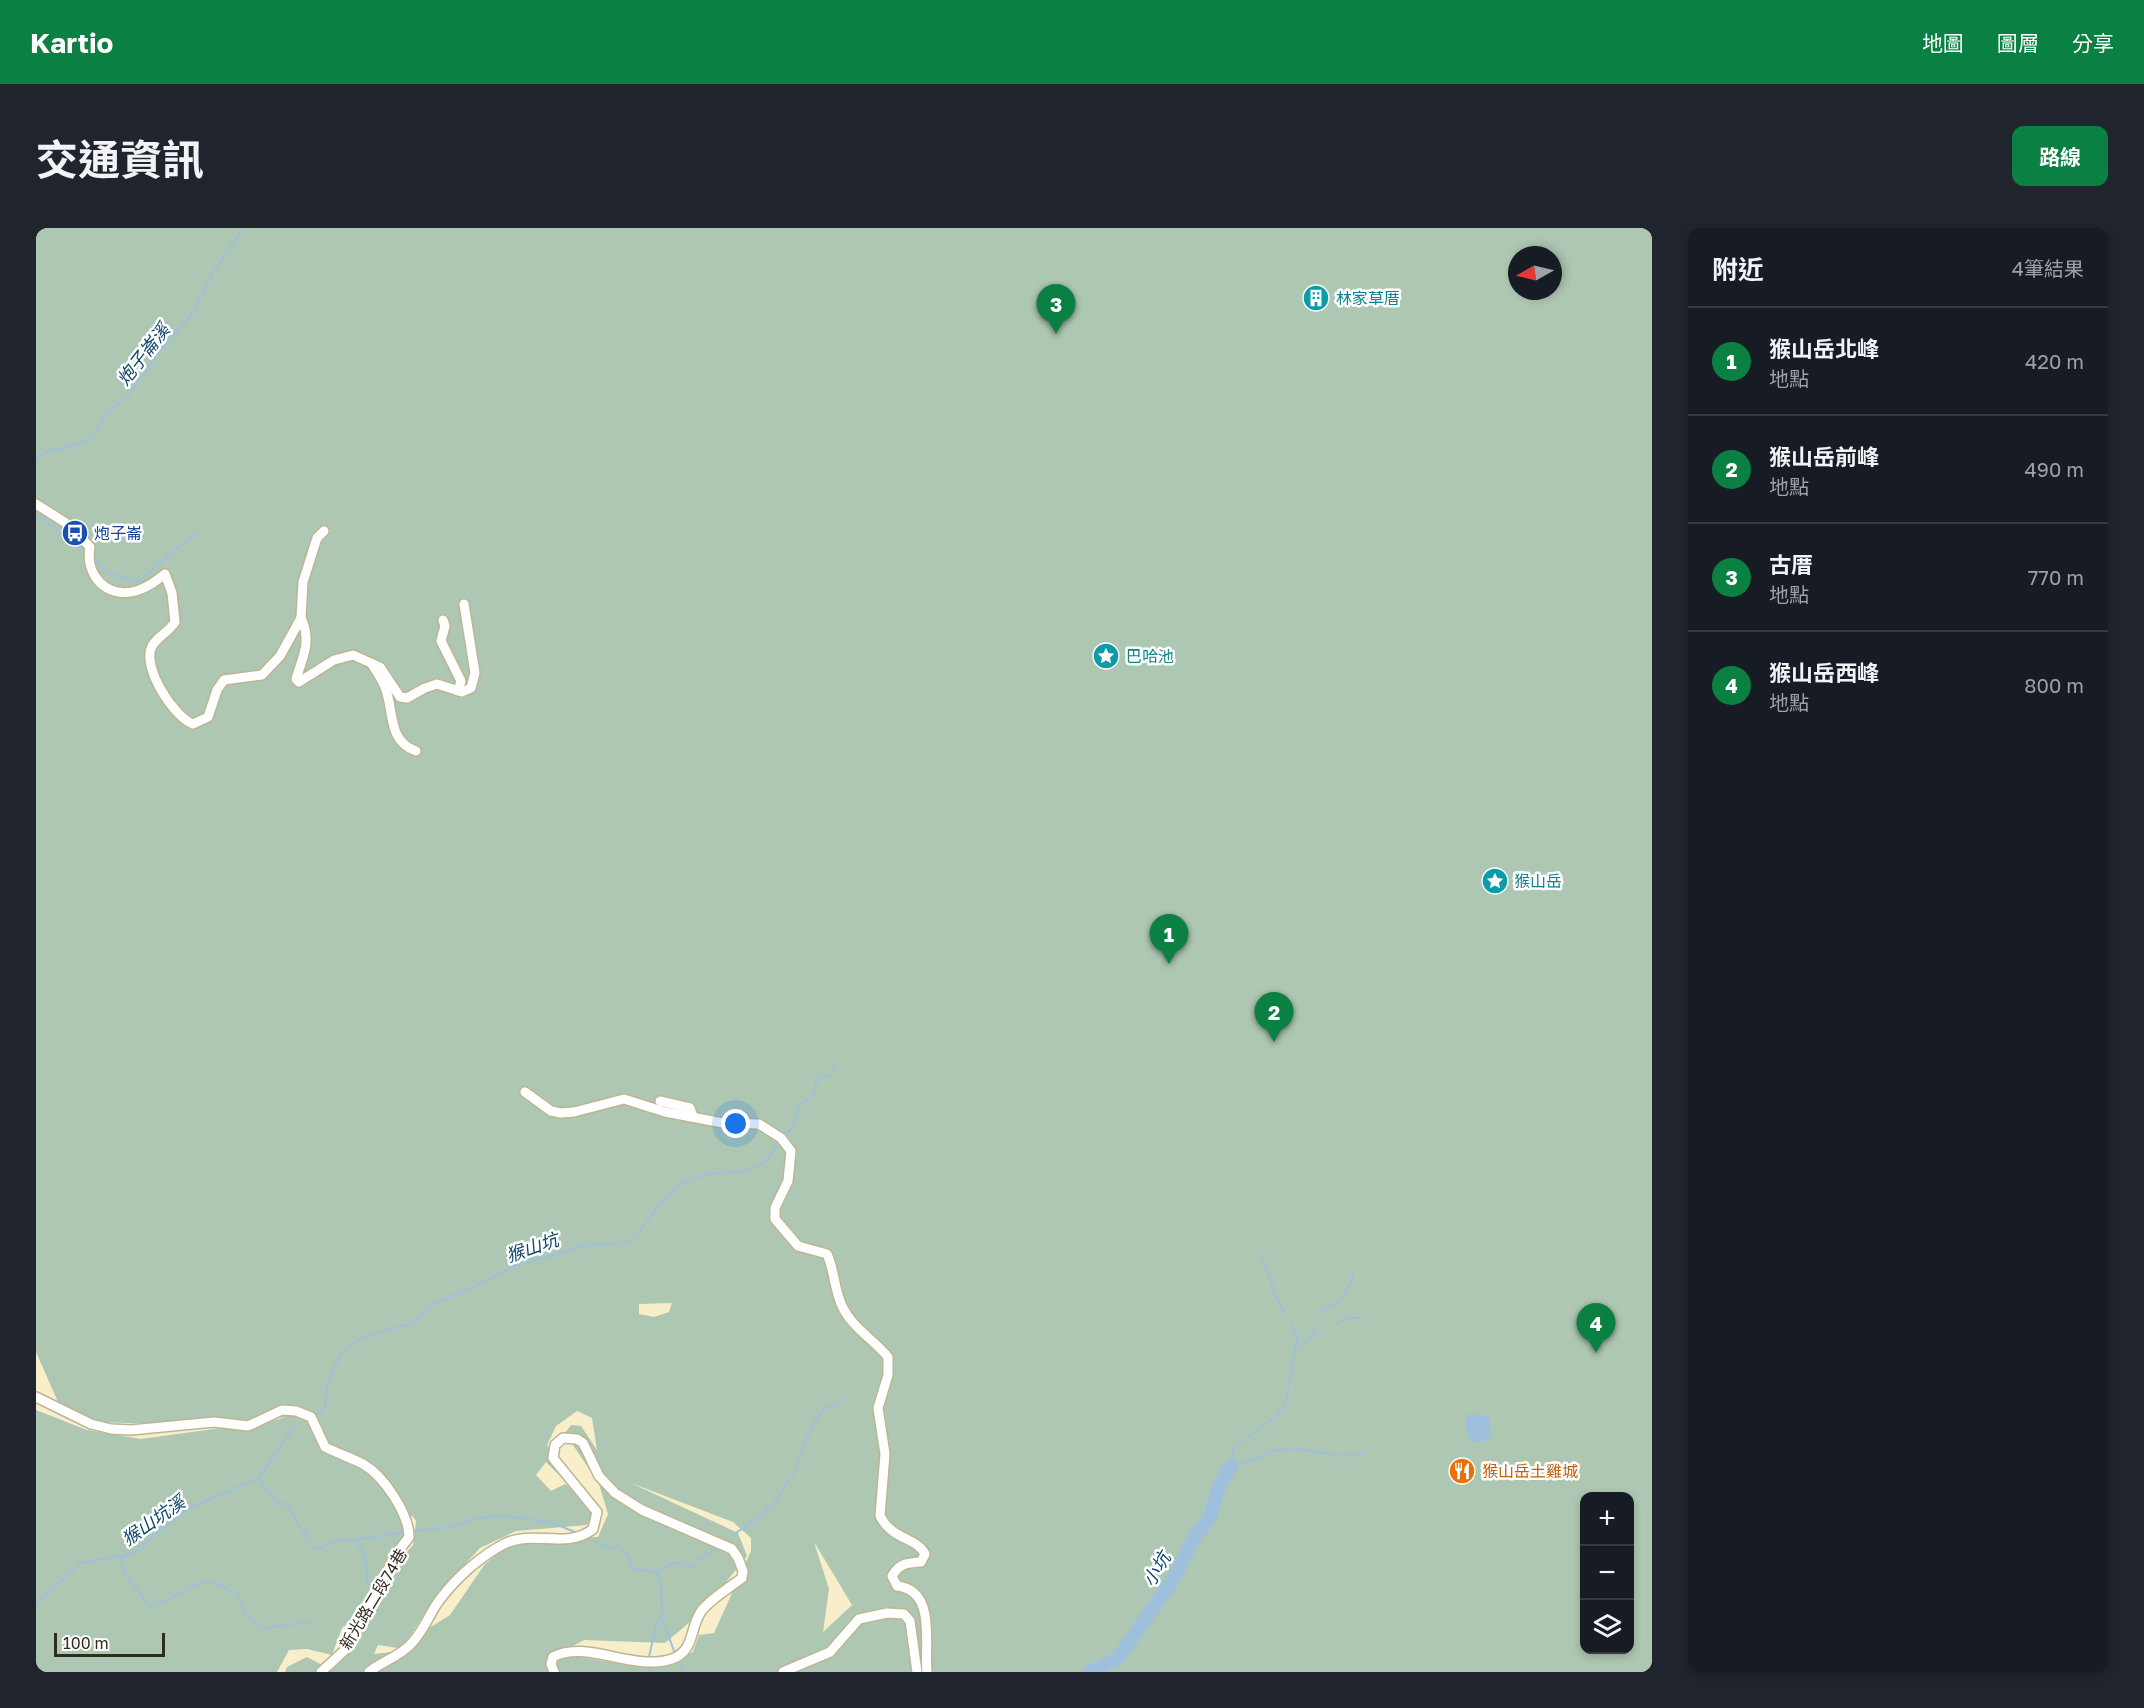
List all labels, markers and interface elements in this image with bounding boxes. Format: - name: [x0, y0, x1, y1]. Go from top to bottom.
- text: Kartio: [30, 26, 113, 59]
- text: 地圖: [1922, 30, 1964, 56]
- text: 圖層: [1997, 30, 2039, 56]
- text: 分享: [2072, 30, 2114, 56]
- button: 路線: [2012, 126, 2108, 186]
- text: 交通資訊: [36, 134, 204, 184]
- north arrow: [1508, 246, 1562, 300]
- text: 附近: [1712, 254, 1764, 285]
- text: 4筆結果: [2012, 256, 2084, 280]
- building icon: 林家草厝: [1301, 283, 1331, 313]
- pin: 3: [1036, 285, 1076, 334]
- place label: 林家草厝: [1336, 288, 1400, 308]
- water label: 炮子崙溪: [112, 316, 176, 389]
- text: 猴山岳北峰: [1769, 335, 1879, 362]
- text: 1: [1726, 349, 1737, 373]
- text: 420 m: [2025, 349, 2084, 373]
- text: 地點: [1769, 366, 1809, 390]
- text: 猴山岳前峰: [1769, 443, 1879, 470]
- text: 2: [1725, 457, 1738, 481]
- text: 490 m: [2025, 457, 2084, 481]
- text: 地點: [1769, 474, 1809, 498]
- bus stop icon: 炮子崙: [60, 518, 90, 548]
- place label: 炮子崙: [94, 523, 142, 543]
- text: 古厝: [1769, 551, 1813, 578]
- text: 3: [1725, 565, 1738, 589]
- text: 770 m: [2028, 565, 2084, 589]
- text: 地點: [1769, 582, 1809, 606]
- place icon: 巴哈池: [1091, 641, 1121, 671]
- place label: 巴哈池: [1126, 646, 1174, 666]
- text: 猴山岳西峰: [1769, 659, 1879, 686]
- text: 4: [1725, 673, 1738, 697]
- text: 800 m: [2024, 673, 2084, 697]
- text: 地點: [1769, 690, 1809, 714]
- place icon: 猴山岳: [1480, 866, 1510, 896]
- place label: 猴山岳: [1514, 871, 1562, 891]
- pin: 1: [1150, 914, 1188, 964]
- pin: 2: [1254, 992, 1294, 1042]
- your location: [721, 1109, 750, 1138]
- water label: 猴山坑: [503, 1227, 564, 1266]
- pin: 4: [1576, 1304, 1616, 1353]
- restaurant icon: 猴山岳土雞城: [1447, 1456, 1477, 1486]
- place label: 猴山岳土雞城: [1482, 1461, 1578, 1481]
- water label: 猴山坑溪: [117, 1489, 191, 1550]
- map controls: [1580, 1492, 1634, 1654]
- button: +: [1580, 1492, 1634, 1546]
- street label: 新光路二段74巷: [335, 1545, 411, 1653]
- water label: 小坑: [1137, 1545, 1176, 1590]
- button: −: [1580, 1546, 1634, 1600]
- button: layers: [1580, 1600, 1634, 1654]
- scale bar: [54, 1630, 165, 1658]
- text: 100 m: [63, 1633, 109, 1653]

